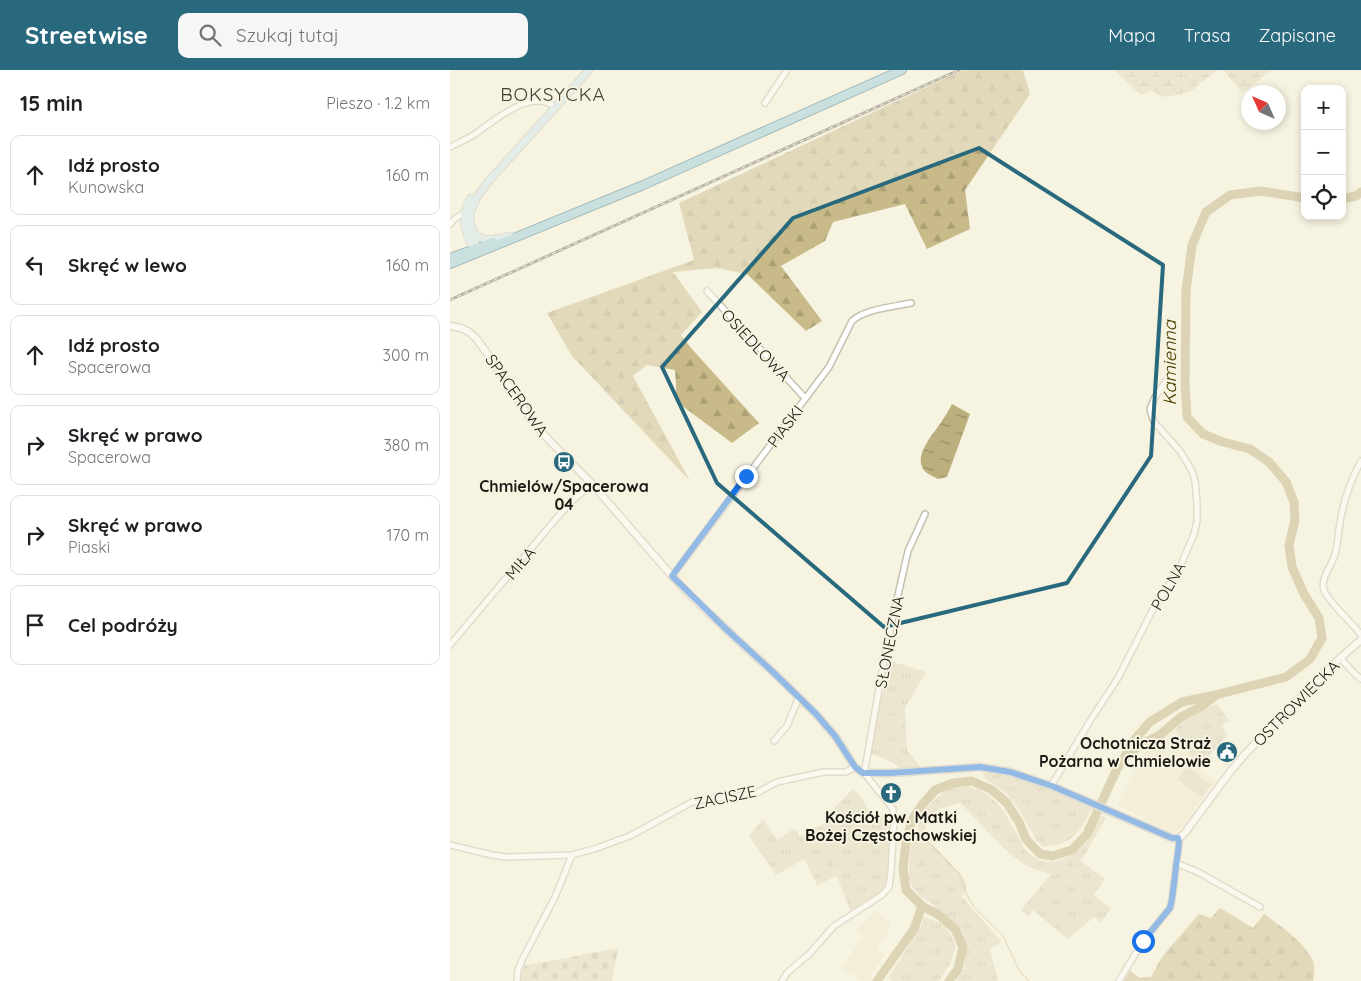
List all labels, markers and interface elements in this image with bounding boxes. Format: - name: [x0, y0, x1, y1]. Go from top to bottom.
- search box: [178, 13, 528, 58]
- text: Streetwise: [25, 20, 148, 50]
- icon: search: [196, 21, 224, 49]
- text: Szukaj tutaj: [236, 23, 339, 47]
- text: Mapa: [1108, 24, 1156, 47]
- text: Trasa: [1184, 24, 1231, 47]
- text: Zapisane: [1259, 24, 1336, 47]
- district label: BOKSYCKA: [500, 82, 606, 106]
- north arrow: [1241, 85, 1286, 130]
- map controls: [1301, 85, 1346, 220]
- button: +: [1301, 85, 1346, 130]
- text: 15 min: [20, 90, 83, 116]
- text: Pieszo · 1.2 km: [326, 93, 430, 113]
- button: −: [1301, 130, 1346, 175]
- text: Idź prosto: [68, 153, 160, 177]
- icon: ahead: [21, 161, 49, 189]
- text: 160 m: [386, 165, 429, 185]
- button: locate: [1301, 175, 1346, 220]
- text: Kunowska: [68, 177, 144, 197]
- icon: left: [21, 251, 49, 279]
- text: Skręć w lewo: [68, 253, 187, 277]
- text: 160 m: [386, 255, 429, 275]
- street label: OSIEDLOWA: [717, 305, 795, 385]
- water label: Kamienna: [1158, 319, 1181, 406]
- text: Idź prosto: [68, 333, 160, 357]
- icon: ahead: [21, 341, 49, 369]
- text: 300 m: [383, 345, 429, 365]
- street label: SPACEROWA: [481, 350, 553, 440]
- text: Spacerowa: [68, 357, 151, 377]
- street label: PIASKI: [763, 401, 807, 451]
- text: Skręć w prawo: [68, 423, 203, 447]
- icon: right: [21, 431, 49, 459]
- text: 380 m: [383, 435, 429, 455]
- text: Spacerowa: [68, 447, 151, 467]
- bus stop icon: Chmielów/Spacerowa 04: [552, 450, 576, 474]
- route end: [735, 465, 758, 488]
- place label: Chmielów/Spacerowa 04: [479, 476, 649, 514]
- text: Skręć w prawo: [68, 513, 203, 537]
- icon: right: [21, 521, 49, 549]
- text: 170 m: [386, 525, 429, 545]
- text: Piaski: [68, 537, 110, 557]
- street label: MIŁA: [500, 542, 540, 584]
- street label: POLNA: [1146, 558, 1190, 614]
- street label: SŁONECZNA: [870, 594, 908, 690]
- icon: arrive: [21, 611, 49, 639]
- text: Cel podróży: [68, 613, 178, 637]
- street label: OSTROWIECKA: [1249, 656, 1343, 750]
- place label: Ochotnicza Straż Pożarna w Chmielowie: [1039, 733, 1211, 771]
- public building icon: Ochotnicza Straż Pożarna w Chmielowie: [1215, 740, 1239, 764]
- street label: ZACISZE: [692, 781, 758, 813]
- church icon: Kościół pw. Matki Bożej Częstochowskiej: [879, 781, 903, 805]
- place label: Kościół pw. Matki Bożej Częstochowskiej: [805, 807, 977, 845]
- route start: [1132, 930, 1155, 953]

